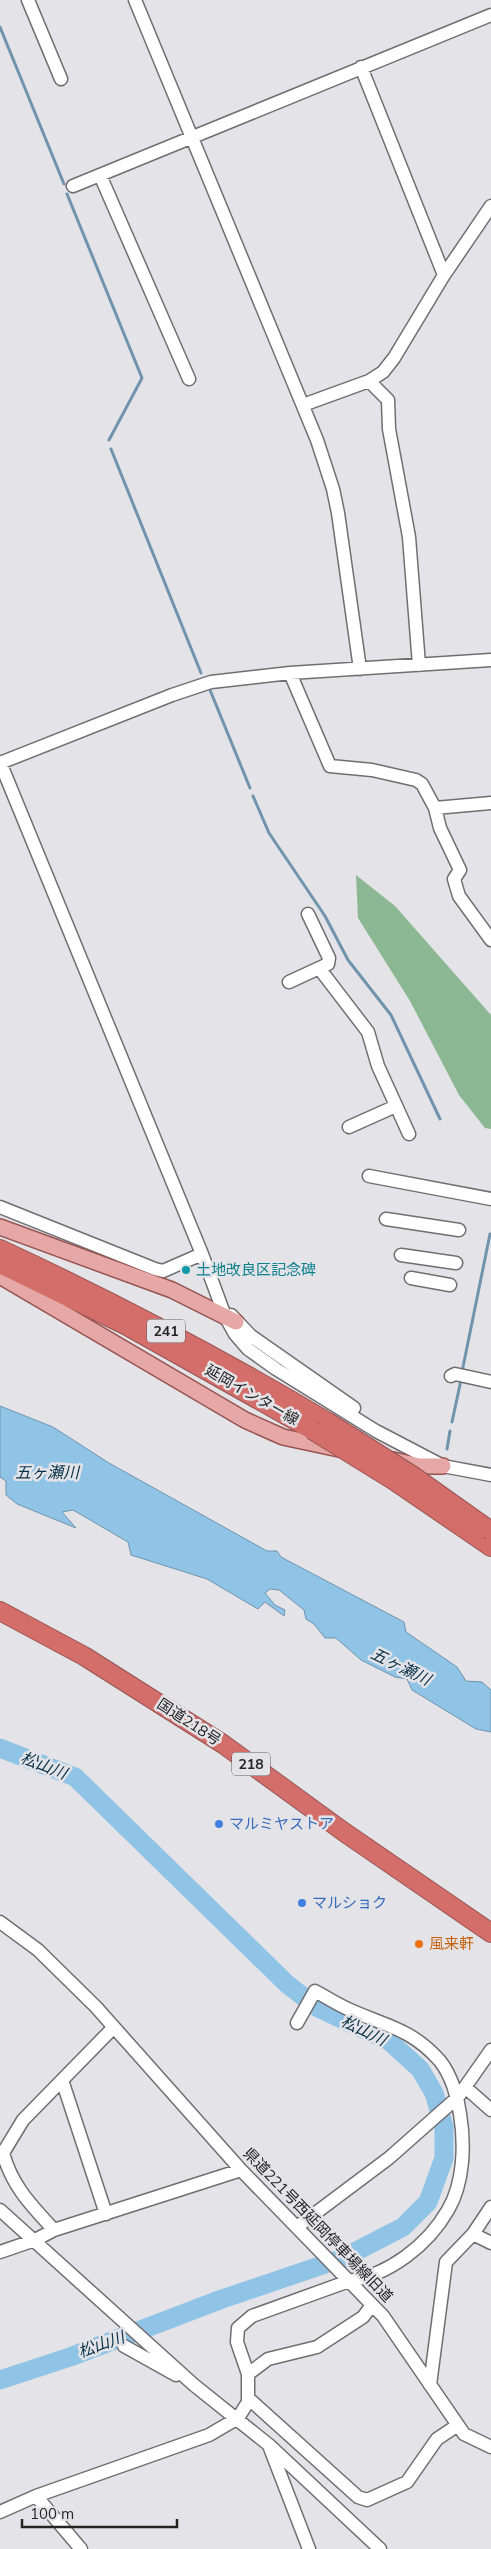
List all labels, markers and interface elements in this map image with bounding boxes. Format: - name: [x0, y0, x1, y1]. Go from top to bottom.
- place label: 土地改良区記念碑: [196, 1260, 316, 1279]
- marker: 土地改良区記念碑: [180, 1264, 192, 1276]
- road number: 241: [147, 1320, 185, 1342]
- street label: 延岡インター線: [202, 1360, 302, 1429]
- water label: 五ヶ瀬川: [15, 1462, 81, 1482]
- water label: 五ヶ瀬川: [368, 1643, 436, 1690]
- street label: 国道218号: [154, 1694, 225, 1749]
- water label: 松山川: [18, 1747, 72, 1784]
- road number: 218: [232, 1752, 270, 1776]
- place label: マルミヤストア: [229, 1814, 334, 1833]
- marker: マルミヤストア: [213, 1818, 225, 1830]
- place label: マルショク: [312, 1893, 387, 1912]
- marker: マルショク: [296, 1897, 308, 1909]
- place label: 風来軒: [429, 1934, 474, 1953]
- marker: 風来軒: [413, 1938, 425, 1950]
- water label: 松山川: [338, 2010, 392, 2050]
- street label: 県道221号西延岡停車場線旧道: [240, 2144, 397, 2306]
- water label: 松山川: [75, 2326, 129, 2362]
- scale bar: [22, 2496, 178, 2528]
- text: 100 m: [30, 2504, 74, 2523]

